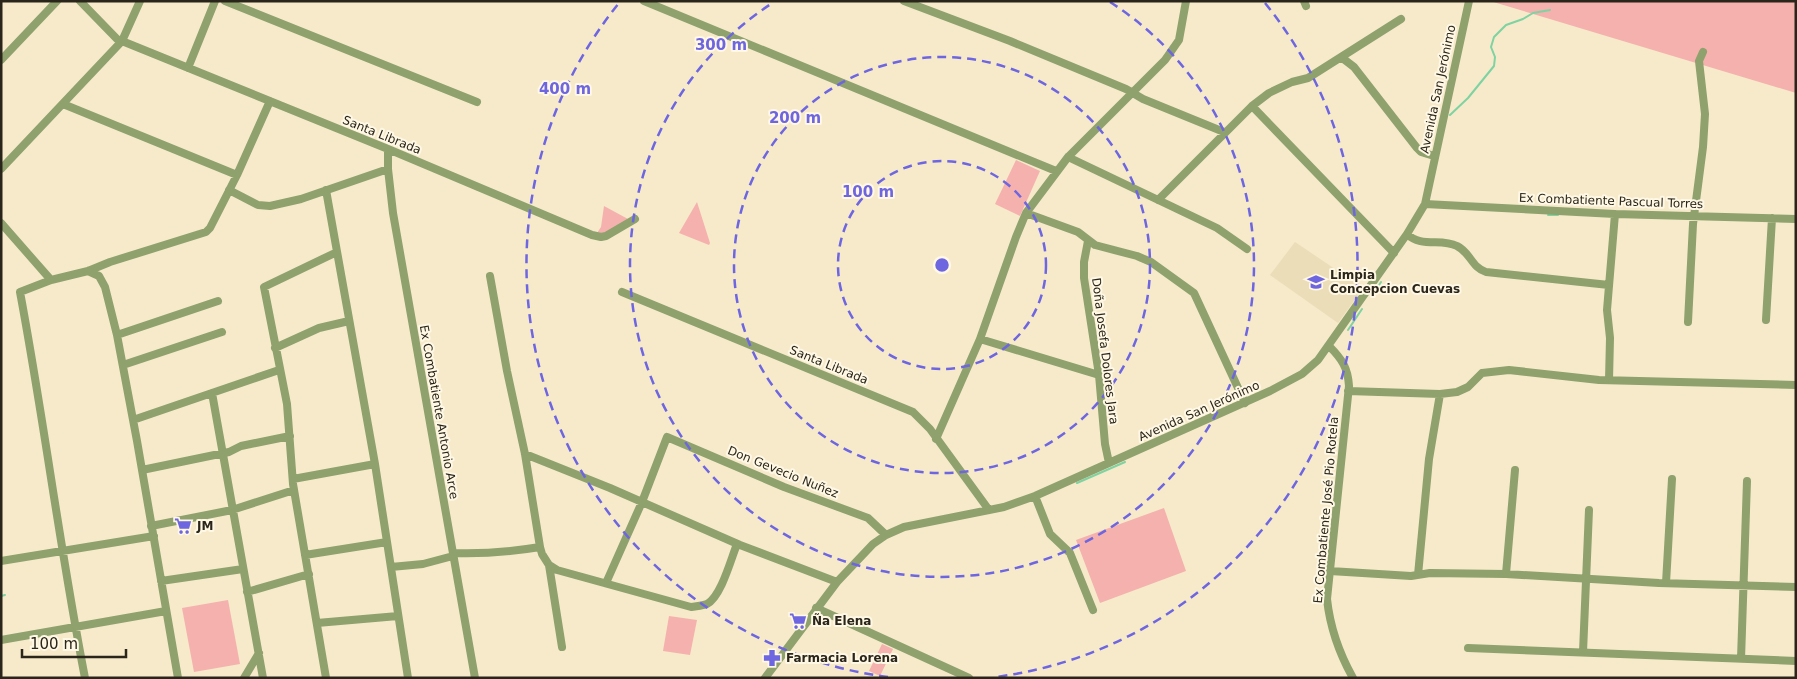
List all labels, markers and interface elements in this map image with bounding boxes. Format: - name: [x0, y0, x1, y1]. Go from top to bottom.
- street label: Avenida San Jerónimo: [1418, 23, 1458, 155]
- text: 300 m: [695, 36, 747, 54]
- text: 400 m: [539, 80, 591, 98]
- text: 200 m: [769, 109, 821, 127]
- street label: Santa Librada: [341, 113, 423, 157]
- text: 100 m: [842, 183, 894, 201]
- street label: Ex Combatiente Pascual Torres: [1519, 191, 1703, 211]
- centre of rings: [933, 256, 951, 274]
- place label: Limpia Concepcion Cuevas: [1330, 268, 1460, 296]
- school or university icon: Limpia Concepcion Cuevas: [1306, 272, 1326, 292]
- street label: Doña Josefa Dolores Jara: [1089, 277, 1121, 425]
- street label: Ex Combatiente Antonio Arce: [417, 324, 461, 500]
- street label: Santa Librada: [788, 343, 870, 387]
- street label: Avenida San Jerónimo: [1136, 378, 1262, 444]
- street label: Ex Combatiente José Pio Rotela: [1311, 416, 1341, 604]
- street label: Don Gevecio Nuñez: [726, 443, 840, 501]
- supermarket icon: JM: [173, 516, 193, 536]
- place label: JM: [196, 519, 213, 533]
- supermarket icon: Ña Elena: [788, 611, 808, 631]
- place label: Ña Elena: [812, 613, 871, 628]
- scale bar: [22, 626, 126, 658]
- text: 100 m: [30, 635, 78, 653]
- pharmacy icon: Farmacia Lorena: [762, 648, 782, 668]
- place label: Farmacia Lorena: [786, 651, 898, 665]

